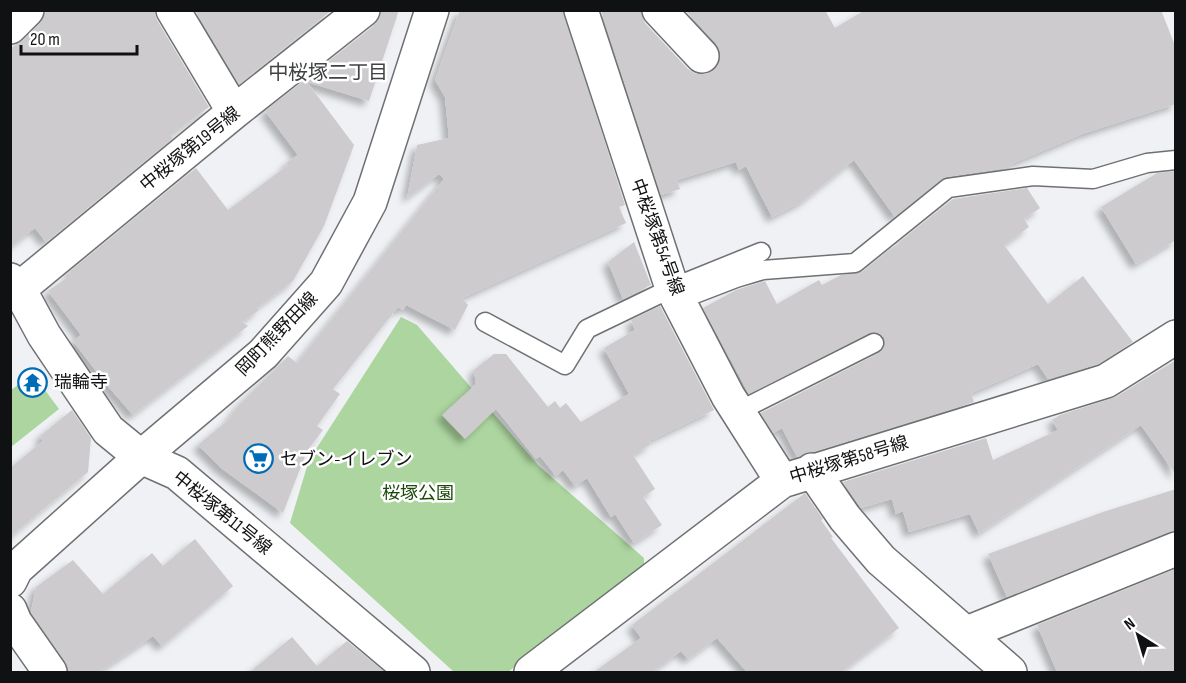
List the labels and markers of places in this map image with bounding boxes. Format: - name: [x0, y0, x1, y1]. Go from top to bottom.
- temple icon: 瑞輪寺: [17, 366, 49, 398]
- place label: 瑞輪寺: [54, 372, 108, 393]
- supermarket icon: セブン-イレブン: [243, 443, 275, 475]
- place label: セブン-イレブン: [280, 449, 413, 470]

